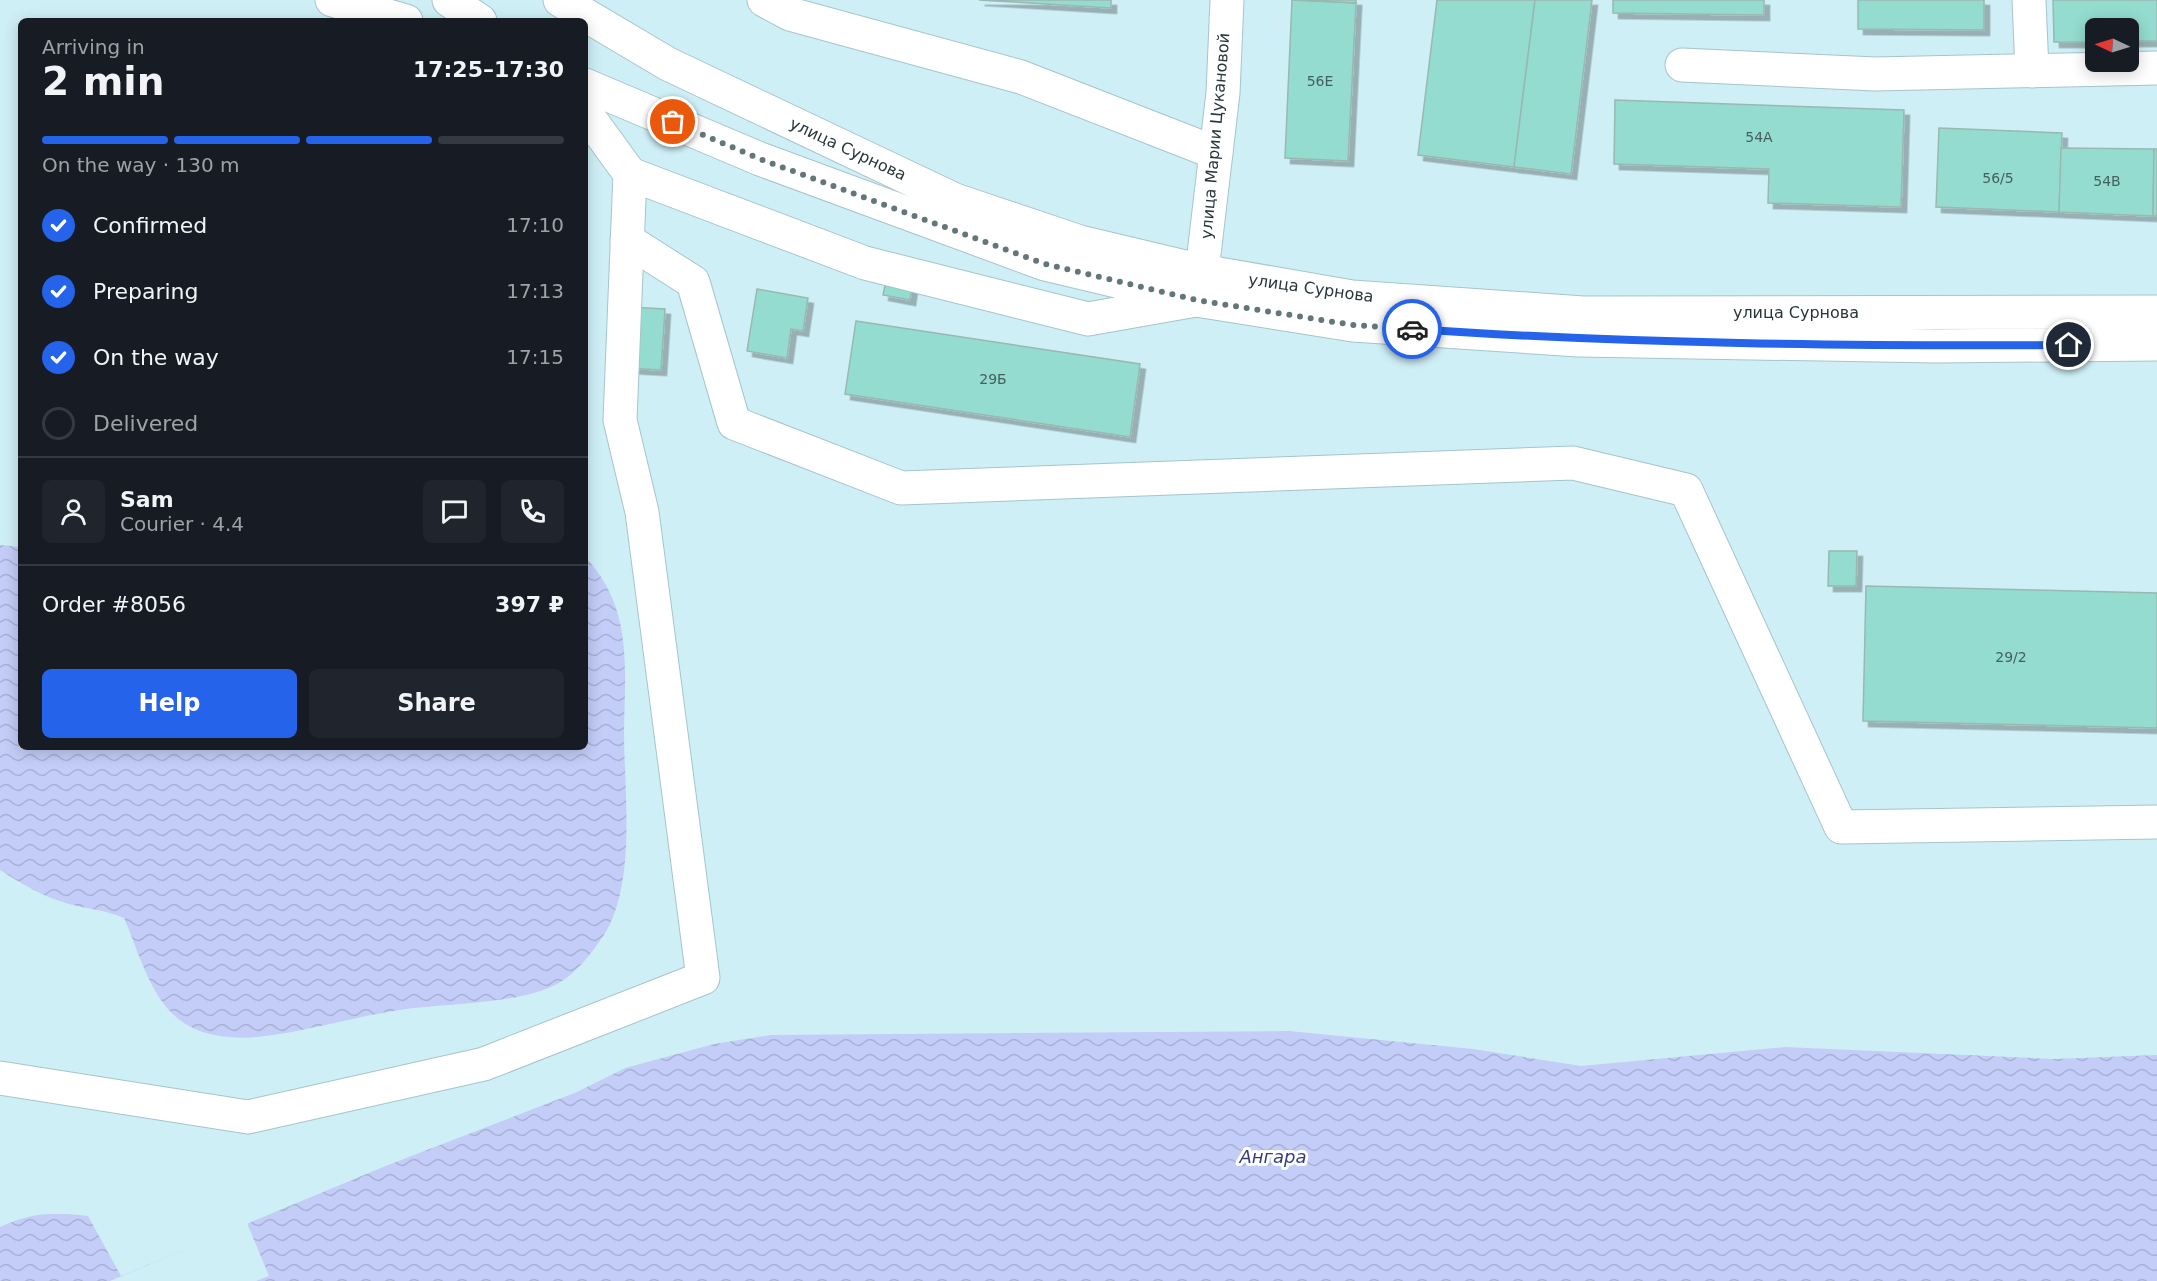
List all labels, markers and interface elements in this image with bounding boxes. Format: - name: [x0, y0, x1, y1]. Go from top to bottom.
- north arrow: [2085, 18, 2139, 72]
- map controls: [2085, 18, 2139, 72]
- street label: улица Марии Цукановой: [1197, 32, 1233, 240]
- text: Arriving in: [42, 35, 145, 59]
- text: 17:25–17:30: [413, 57, 564, 82]
- text: 2 min: [42, 59, 164, 104]
- house number: 56Е: [1307, 73, 1333, 89]
- pin: [647, 96, 698, 147]
- icon: bag: [656, 105, 689, 138]
- street label: улица Сурнова: [787, 114, 909, 184]
- house number: 54А: [1745, 129, 1773, 145]
- text: On the way · 130 m: [42, 153, 240, 177]
- house number: 56/5: [1982, 170, 2014, 186]
- house number: 54В: [2093, 173, 2121, 189]
- icon: check: [42, 209, 75, 242]
- text: Confirmed: [93, 213, 207, 238]
- text: 17:10: [506, 213, 564, 237]
- street label: улица Сурнова: [1247, 270, 1375, 306]
- icon: check: [42, 275, 75, 308]
- text: Preparing: [93, 279, 199, 304]
- text: 17:13: [506, 279, 564, 303]
- courier: [1382, 299, 1442, 359]
- street label: улица Сурнова: [1733, 303, 1859, 322]
- icon: car: [1396, 313, 1429, 346]
- pin: [2043, 319, 2094, 370]
- icon: home: [2052, 328, 2085, 361]
- icon: check: [42, 341, 75, 374]
- text: On the way: [93, 345, 219, 370]
- text: 17:15: [506, 345, 564, 369]
- house number: 29Б: [979, 371, 1007, 387]
- text: Delivered: [93, 411, 198, 436]
- button: person: [42, 480, 105, 543]
- button: chat: [423, 480, 486, 543]
- button: phone: [501, 480, 564, 543]
- text: Sam: [120, 487, 174, 512]
- text: Courier · 4.4: [120, 512, 244, 536]
- text: Order #8056: [42, 592, 186, 617]
- text: 397 ₽: [495, 592, 564, 617]
- house number: 29/2: [1995, 649, 2027, 665]
- button: Help: [42, 669, 297, 738]
- button: Share: [309, 669, 564, 738]
- water label: Ангара: [1238, 1146, 1307, 1167]

